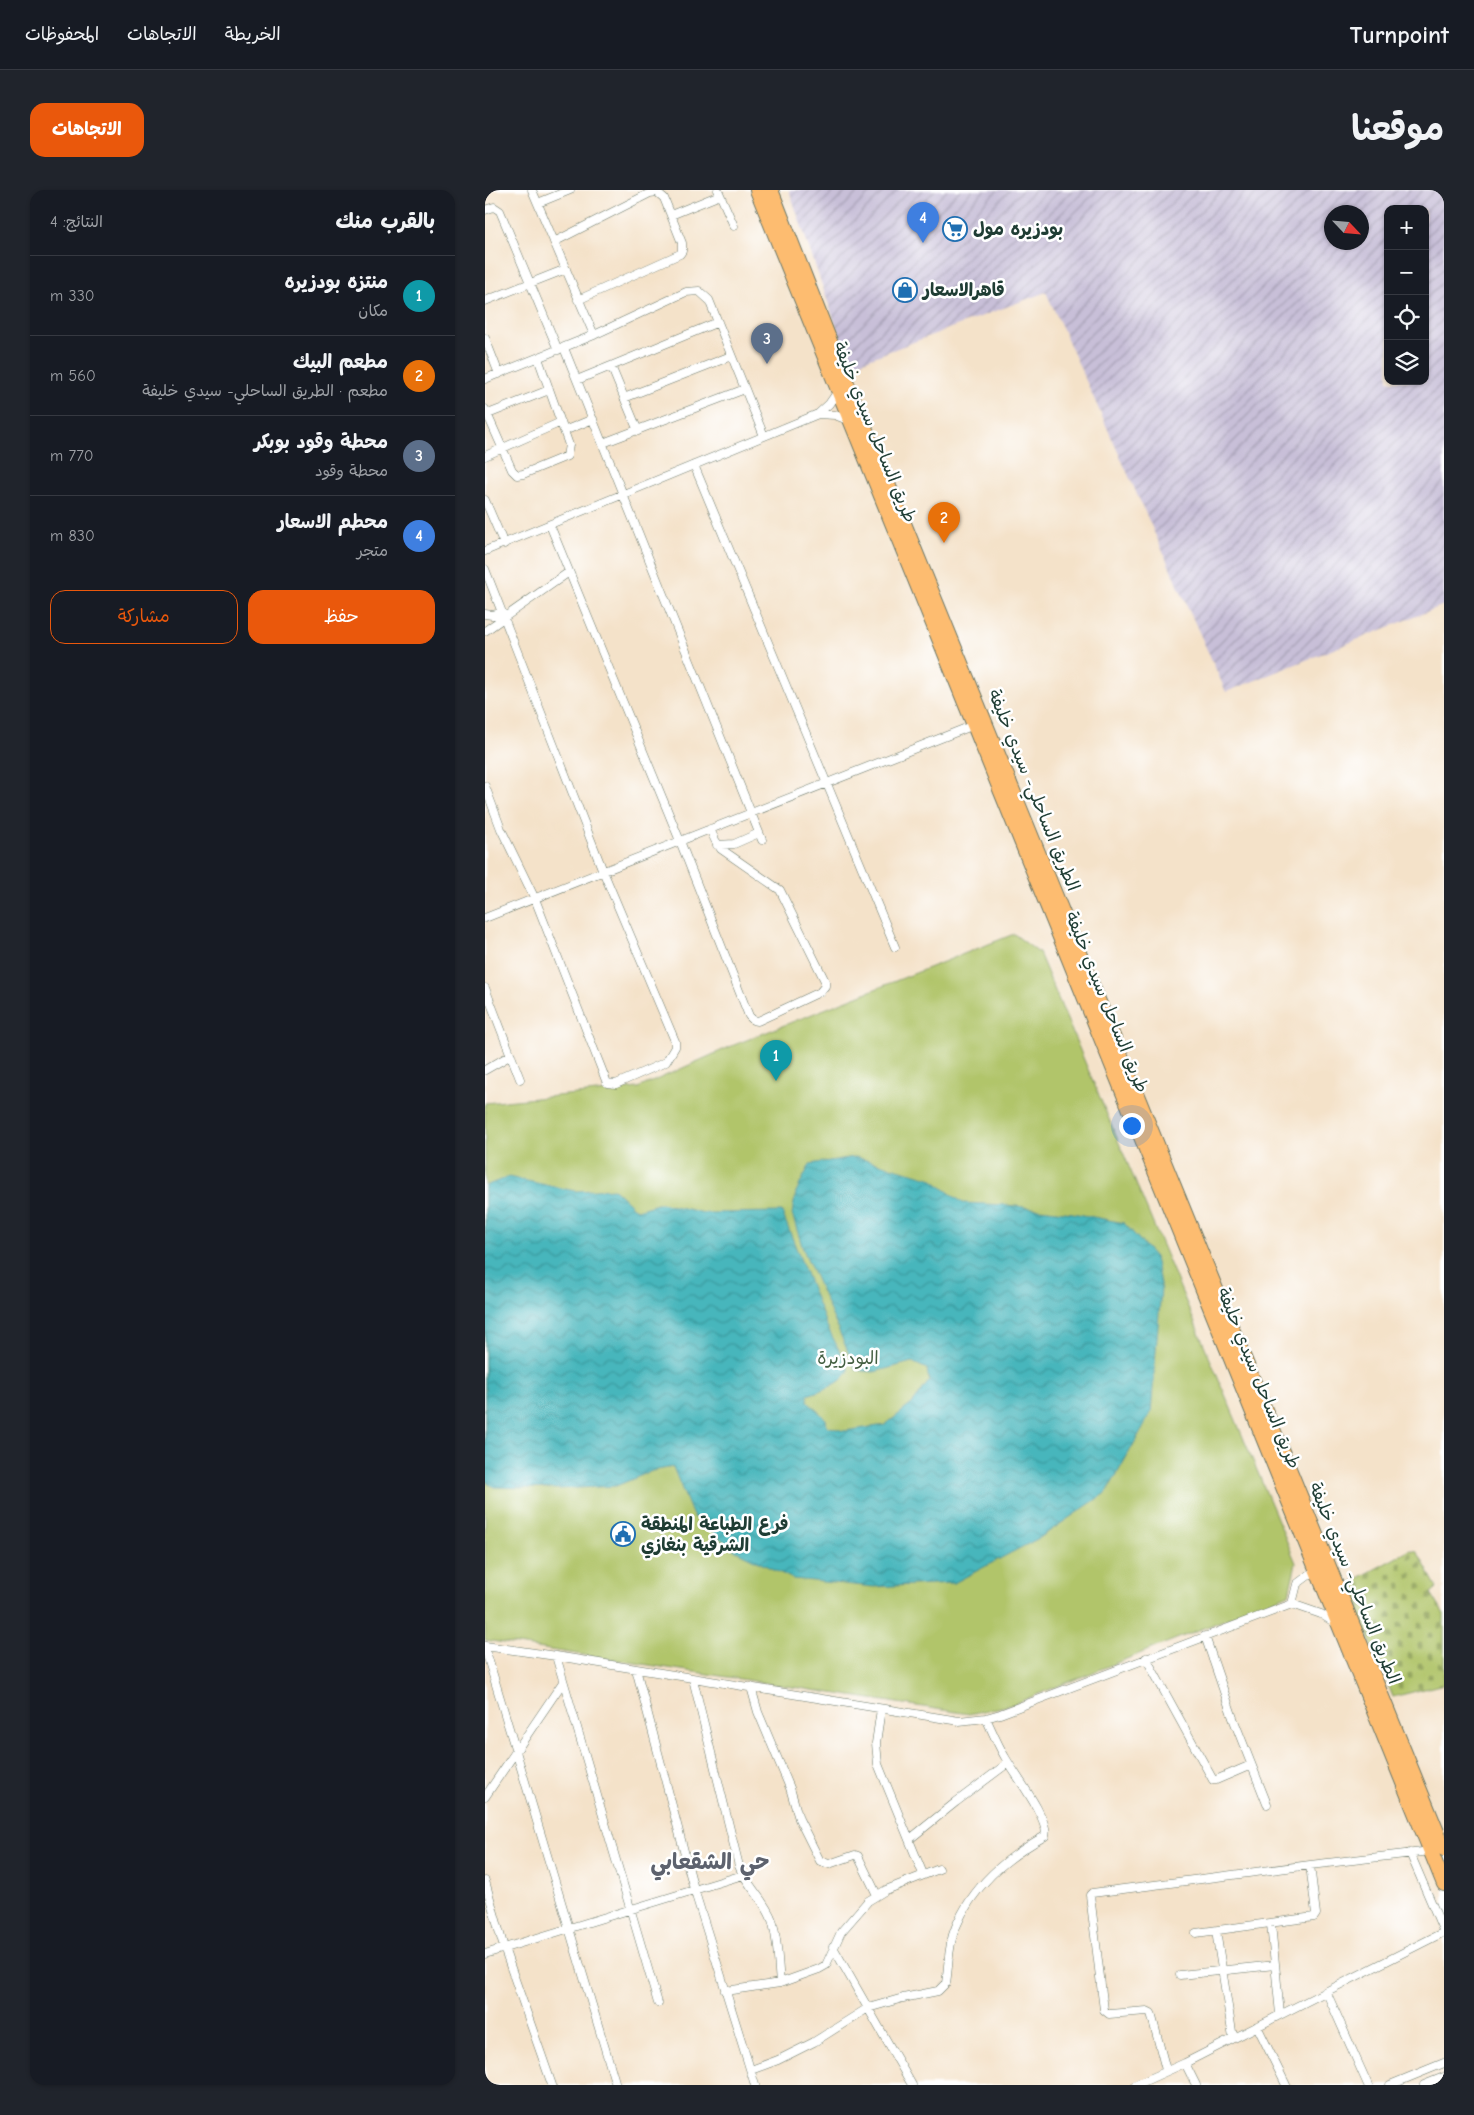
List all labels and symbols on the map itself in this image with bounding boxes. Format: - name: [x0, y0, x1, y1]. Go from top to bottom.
- pin: 4: [907, 202, 939, 243]
- north arrow: [1324, 205, 1369, 250]
- supermarket icon: بودزيره مول: [942, 216, 968, 242]
- place label: بودزيره مول: [973, 219, 1063, 240]
- shop icon: قاهرالاسعار: [892, 277, 918, 303]
- place label: قاهرالاسعار: [921, 280, 1005, 301]
- pin: 3: [751, 323, 783, 364]
- street label: طريق الساحل سيدي خليفة: [827, 339, 921, 527]
- pin: 2: [928, 502, 960, 543]
- street label: الطريق الساحلي- سيدي خليفة: [979, 686, 1084, 896]
- street label: طريق الساحل سيدي خليفة: [1059, 909, 1153, 1097]
- pin: 1: [760, 1040, 792, 1081]
- your location: [1119, 1113, 1145, 1139]
- street label: طريق الساحل سيدي خليفة: [1211, 1285, 1305, 1473]
- park label: البودزيرة: [817, 1348, 879, 1369]
- street label: الطريق الساحلي- سيدي خليفة: [1300, 1479, 1405, 1689]
- place label: فرع الطباعة المنطقة الشرقية بنغازي: [641, 1514, 789, 1559]
- public building icon: فرع الطباعة المنطقة الشرقية بنغازي: [610, 1521, 636, 1547]
- district label: حي الشقعابي: [650, 1849, 770, 1881]

